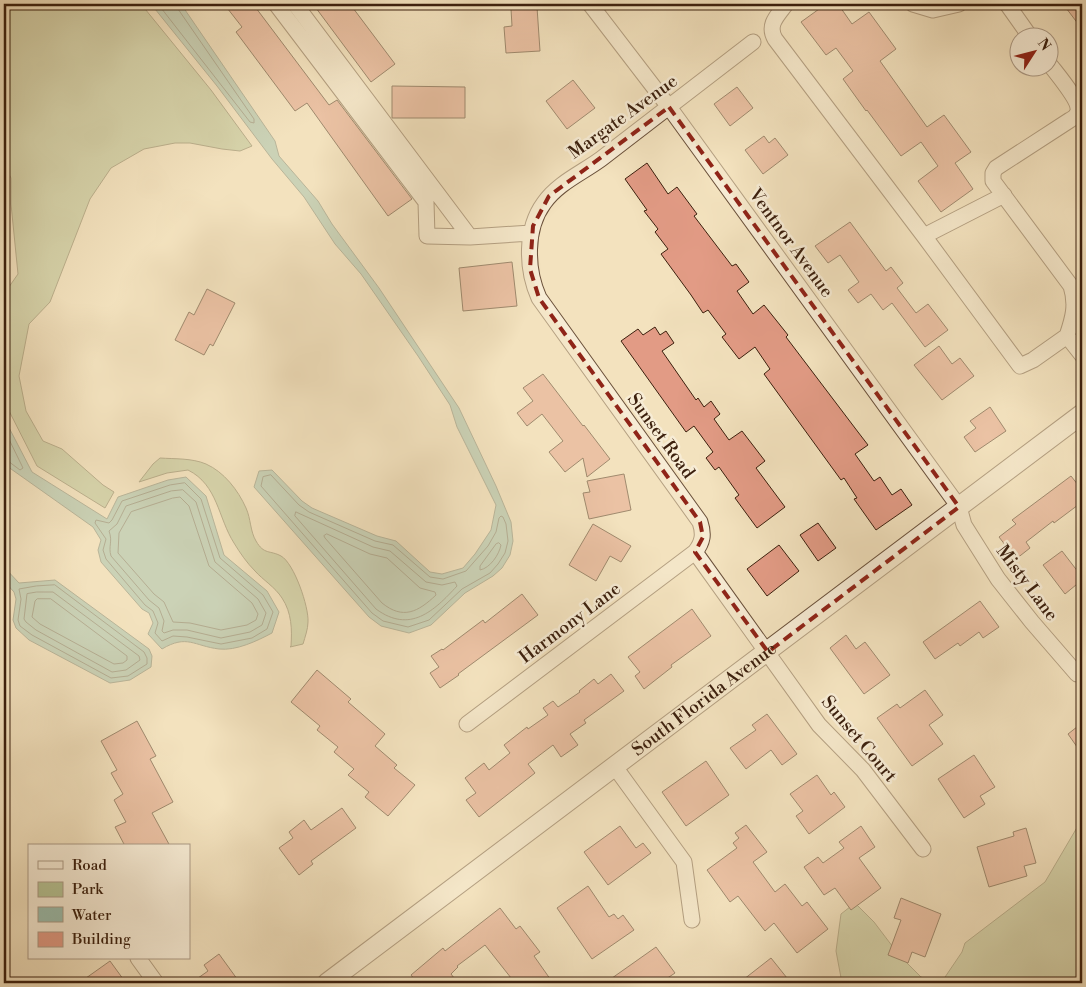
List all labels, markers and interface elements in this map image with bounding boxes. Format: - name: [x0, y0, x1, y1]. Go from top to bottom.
- north arrow: [1008, 28, 1058, 78]
- text: N: [1033, 35, 1054, 55]
- street label: Margate Avenue: [564, 70, 682, 164]
- street label: Ventnor Avenue: [743, 183, 838, 302]
- street label: Sunset Road: [622, 389, 700, 484]
- street label: Misty Lane: [991, 540, 1063, 626]
- street label: Harmony Lane: [515, 577, 625, 669]
- street label: South Florida Avenue: [627, 637, 781, 761]
- street label: Sunset Court: [816, 691, 902, 787]
- legend: [28, 844, 190, 960]
- text: Road: [72, 856, 107, 875]
- text: Park: [72, 880, 104, 899]
- text: Water: [71, 906, 112, 925]
- text: Building: [71, 930, 131, 949]

